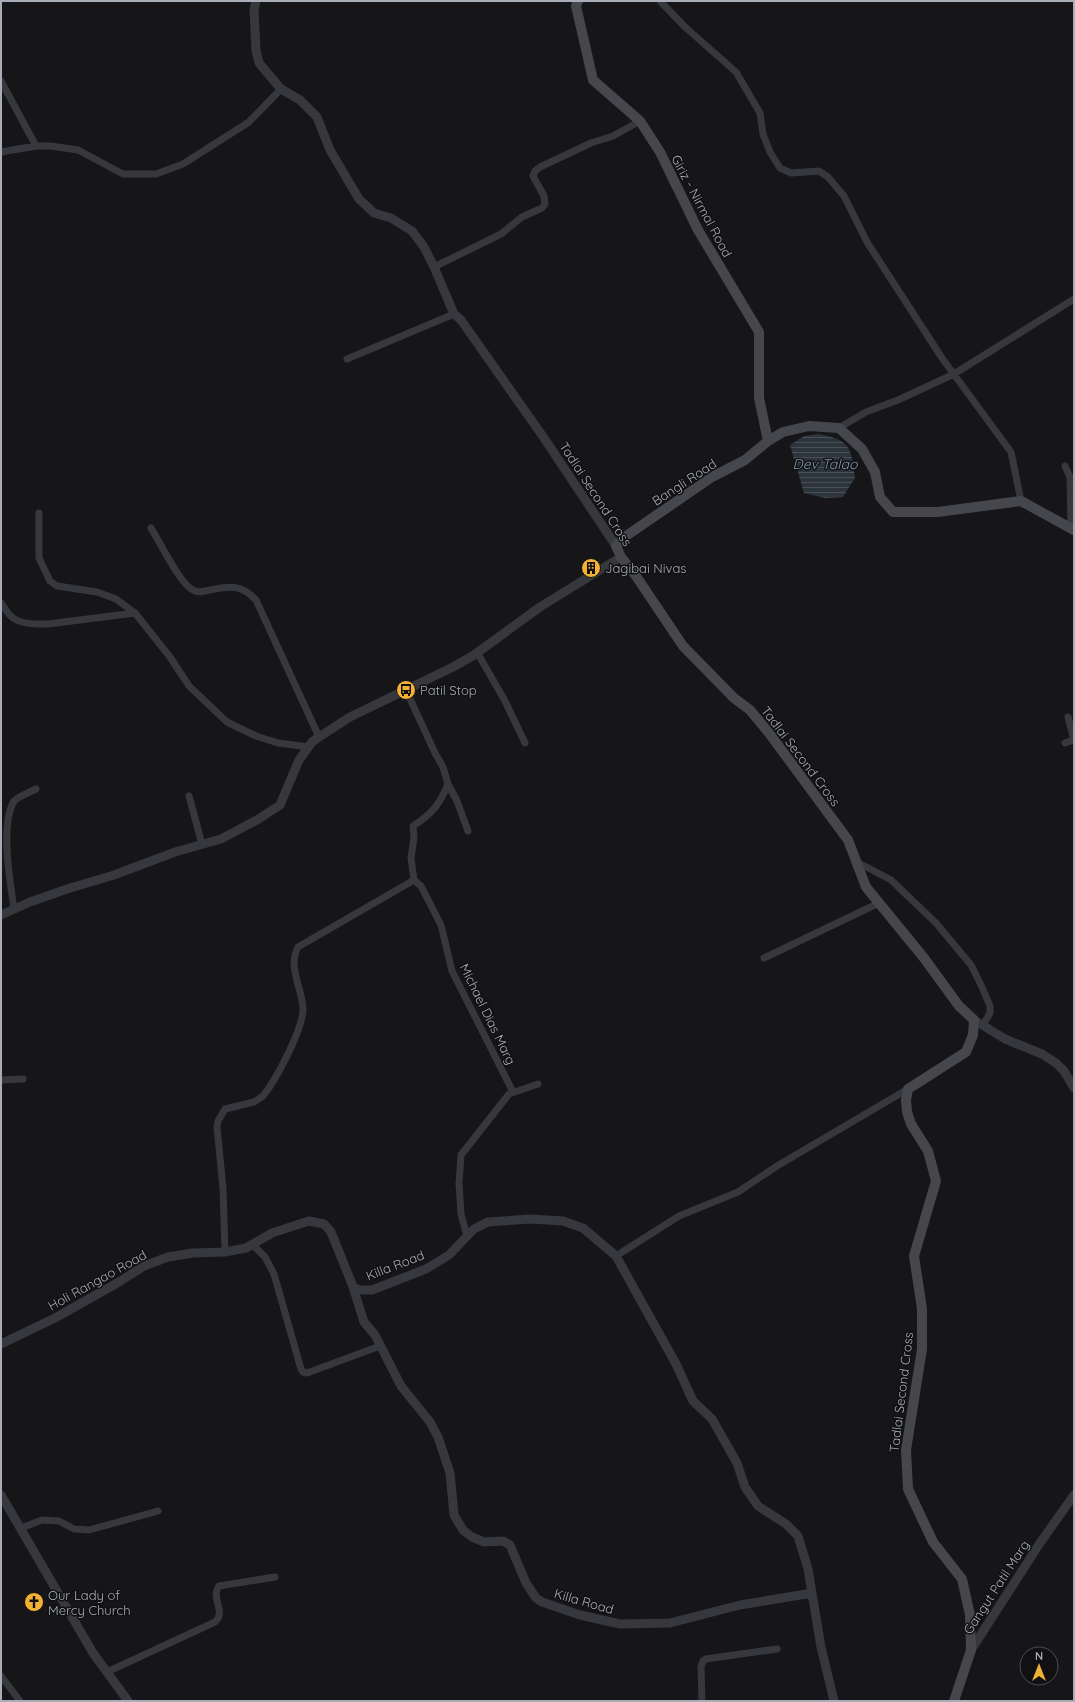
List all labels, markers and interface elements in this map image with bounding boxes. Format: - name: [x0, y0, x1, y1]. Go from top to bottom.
- street label: Giriz - Nirmal Road: [668, 152, 736, 260]
- street label: Tadlai Second Cross: [556, 439, 636, 549]
- street label: Bangli Road: [649, 455, 719, 509]
- water label: Dev Talao: [793, 455, 858, 473]
- building icon: Jagibai Nivas: [580, 557, 602, 579]
- place label: Jagibai Nivas: [605, 560, 686, 576]
- bus stop icon: Patil Stop: [395, 679, 417, 701]
- place label: Patil Stop: [420, 682, 477, 698]
- street label: Tadlai Second Cross: [758, 703, 844, 809]
- street label: Michael Dias Marg: [457, 961, 519, 1067]
- street label: Holi Rangao Road: [45, 1246, 149, 1314]
- street label: Killa Road: [364, 1247, 426, 1283]
- street label: Tadlai Second Cross: [886, 1331, 916, 1453]
- street label: Gangut Patil Marg: [960, 1537, 1032, 1637]
- street label: Killa Road: [552, 1585, 616, 1617]
- place label: Our Lady of Mercy Church: [48, 1587, 131, 1618]
- church icon: Our Lady of Mercy Church: [23, 1591, 45, 1613]
- north arrow: [1019, 1646, 1059, 1686]
- text: N: [1035, 1649, 1043, 1663]

